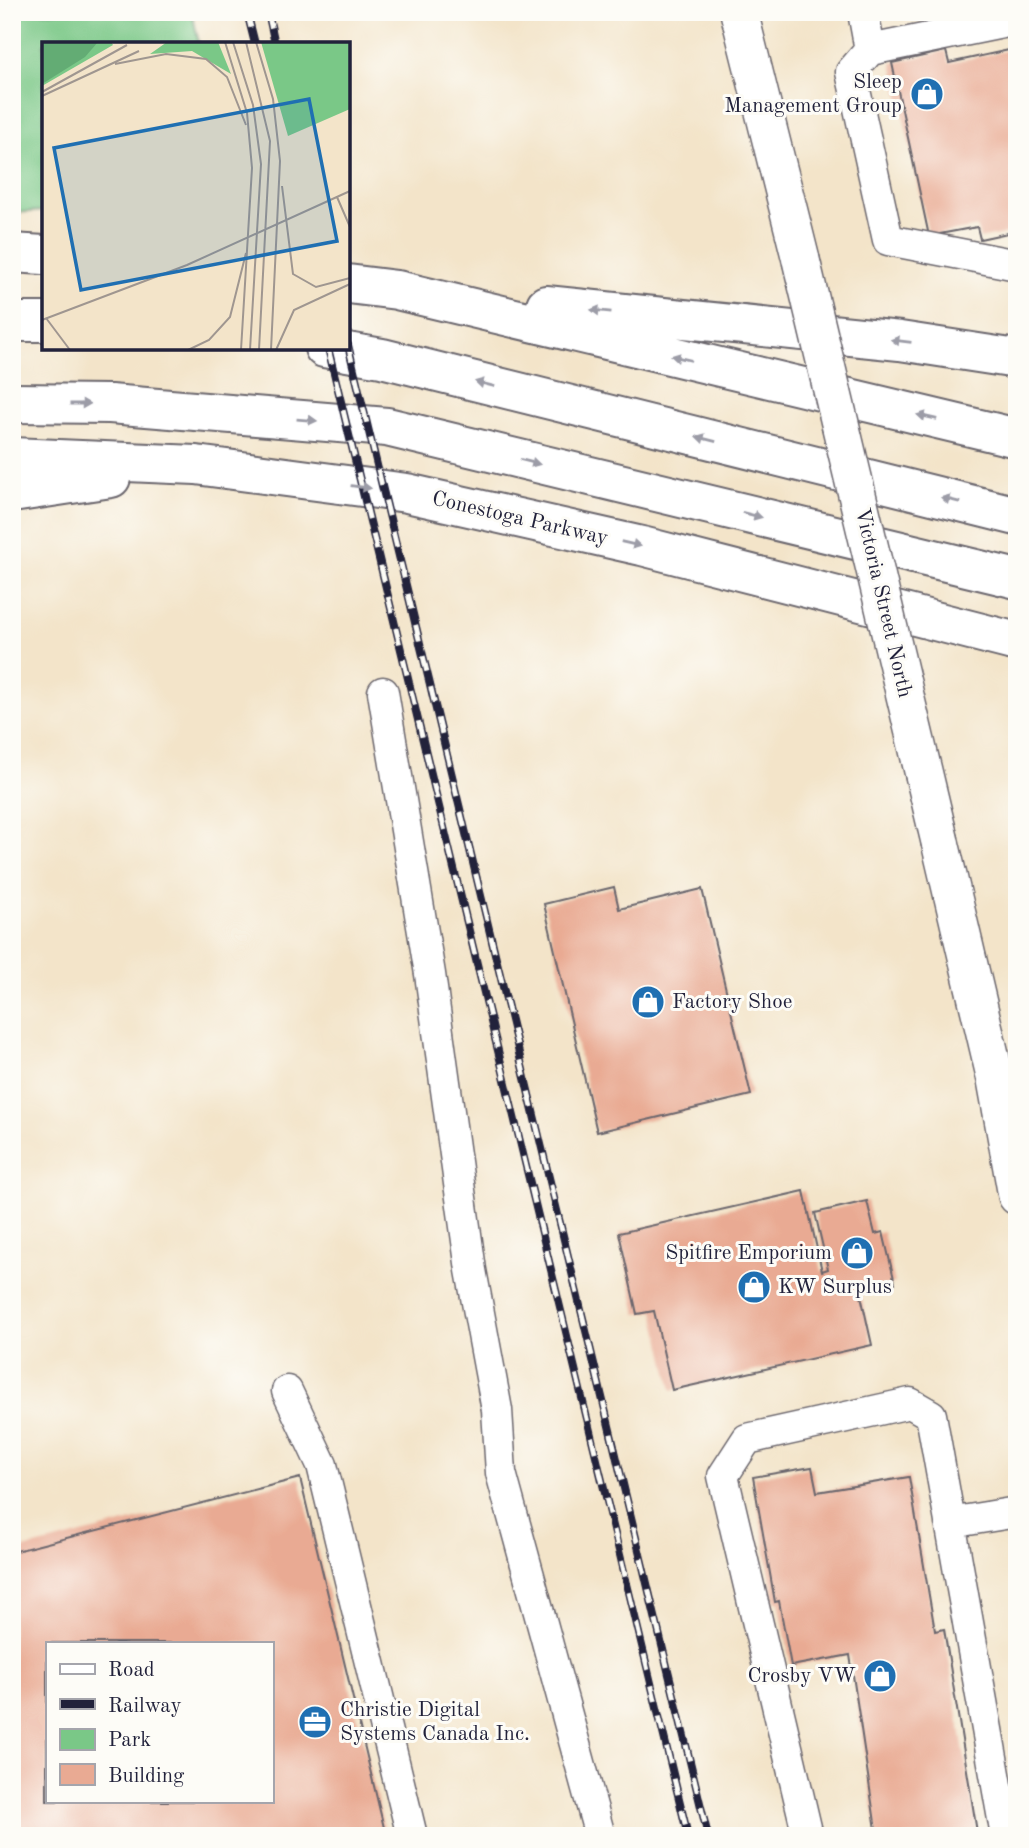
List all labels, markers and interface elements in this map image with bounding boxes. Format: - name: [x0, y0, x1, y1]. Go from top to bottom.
- inset map: [42, 42, 350, 350]
- place label: Sleep Management Group: [724, 72, 902, 117]
- shop icon: Sleep Management Group: [908, 75, 946, 113]
- one-way arrow: [590, 305, 612, 316]
- one-way arrow: [890, 336, 912, 347]
- one-way arrow: [670, 352, 692, 363]
- one-way arrow: [474, 378, 496, 389]
- one-way arrow: [70, 398, 92, 410]
- one-way arrow: [915, 411, 937, 422]
- one-way arrow: [297, 415, 319, 426]
- one-way arrow: [695, 433, 717, 444]
- one-way arrow: [520, 456, 542, 467]
- one-way arrow: [350, 481, 372, 492]
- street label: Conestoga Parkway: [430, 489, 610, 549]
- one-way arrow: [939, 494, 961, 505]
- street label: Victoria Street North: [851, 506, 915, 700]
- one-way arrow: [741, 510, 763, 521]
- one-way arrow: [620, 539, 642, 550]
- shop icon: Factory Shoe: [629, 983, 667, 1021]
- place label: Factory Shoe: [672, 992, 792, 1013]
- shop icon: Spitfire Emporium: [838, 1234, 876, 1272]
- place label: Spitfire Emporium: [665, 1243, 832, 1264]
- shop icon: KW Surplus: [735, 1268, 773, 1306]
- place label: KW Surplus: [778, 1277, 892, 1298]
- legend: [46, 1642, 273, 1802]
- shop icon: Crosby VW: [861, 1657, 899, 1695]
- text: Road: [108, 1660, 155, 1681]
- place label: Crosby VW: [747, 1666, 856, 1687]
- text: Railway: [108, 1696, 182, 1717]
- place label: Christie Digital Systems Canada Inc.: [340, 1700, 530, 1745]
- office icon: Christie Digital Systems Canada Inc.: [296, 1703, 334, 1741]
- text: Park: [108, 1730, 151, 1751]
- text: Building: [108, 1766, 185, 1787]

